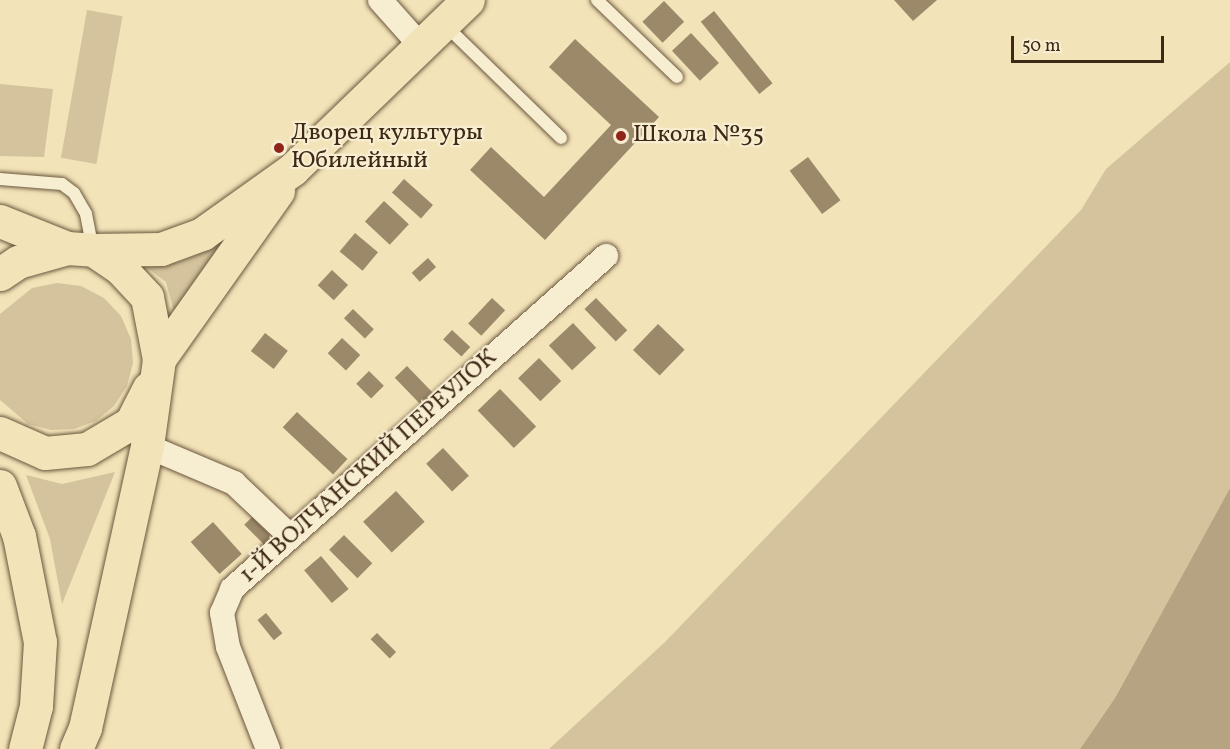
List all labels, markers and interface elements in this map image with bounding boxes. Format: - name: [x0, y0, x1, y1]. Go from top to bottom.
- scale bar: [1014, 24, 1167, 62]
- text: 50 m: [1022, 34, 1061, 59]
- place label: Дворец культуры Юбилейный: [291, 120, 483, 176]
- place label: Школа №35: [633, 122, 764, 150]
- marker: Школа №35: [614, 129, 628, 143]
- marker: Дворец культуры Юбилейный: [272, 141, 286, 155]
- street label: 1-Й ВОЛЧАНСКИЙ ПЕРЕУЛОК: [234, 344, 504, 590]

